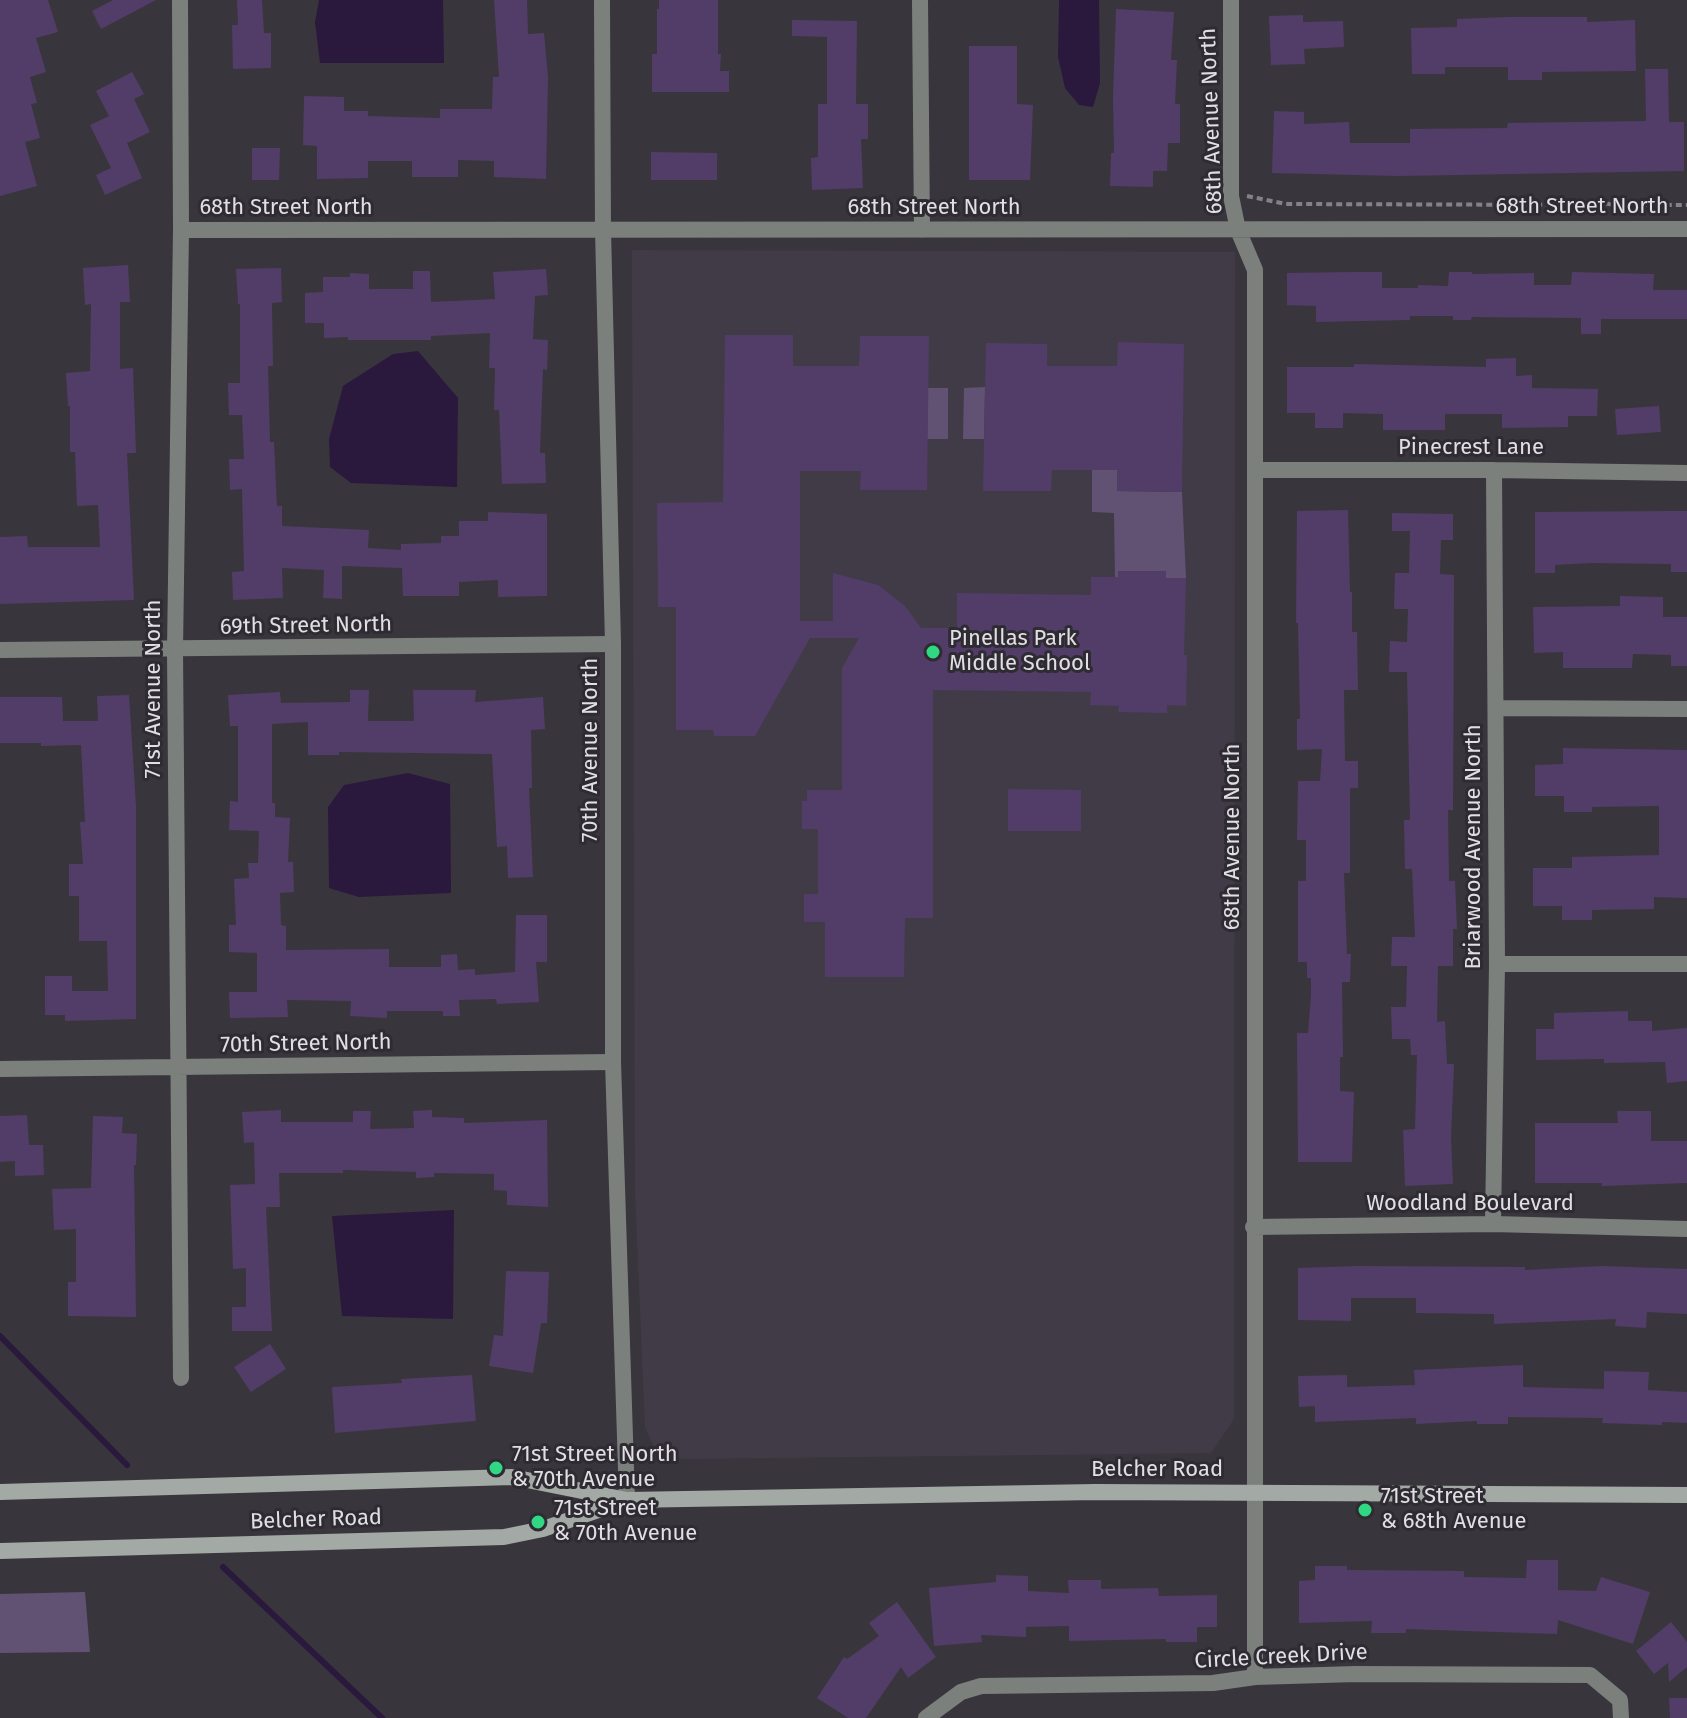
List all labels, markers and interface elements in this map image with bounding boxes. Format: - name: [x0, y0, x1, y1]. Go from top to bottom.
- street label: 68th Avenue North: [1196, 27, 1228, 215]
- street label: 68th Street North: [1495, 194, 1669, 220]
- street label: 68th Street North: [199, 195, 373, 221]
- street label: 68th Street North: [847, 195, 1021, 221]
- street label: Pinecrest Lane: [1398, 435, 1544, 461]
- street label: 71st Avenue North: [141, 600, 167, 778]
- street label: 69th Street North: [220, 611, 392, 641]
- place label: Pinellas Park Middle School: [949, 626, 1090, 678]
- marker: Pinellas Park Middle School: [924, 643, 942, 661]
- street label: 70th Avenue North: [578, 658, 604, 842]
- street label: Briarwood Avenue North: [1461, 724, 1487, 970]
- street label: 68th Avenue North: [1220, 744, 1246, 930]
- street label: 70th Street North: [220, 1029, 392, 1059]
- street label: Woodland Boulevard: [1366, 1191, 1574, 1217]
- place label: 71st Street North & 70th Avenue: [512, 1442, 678, 1494]
- street label: Belcher Road: [1091, 1457, 1223, 1483]
- marker: 71st Street North & 70th Avenue: [487, 1459, 505, 1477]
- place label: 71st Street & 68th Avenue: [1381, 1484, 1526, 1536]
- place label: 71st Street & 70th Avenue: [554, 1496, 697, 1548]
- marker: 71st Street & 68th Avenue: [1356, 1501, 1374, 1519]
- street label: Belcher Road: [250, 1505, 382, 1535]
- marker: 71st Street & 70th Avenue: [529, 1513, 547, 1531]
- street label: Circle Creek Drive: [1194, 1639, 1368, 1675]

